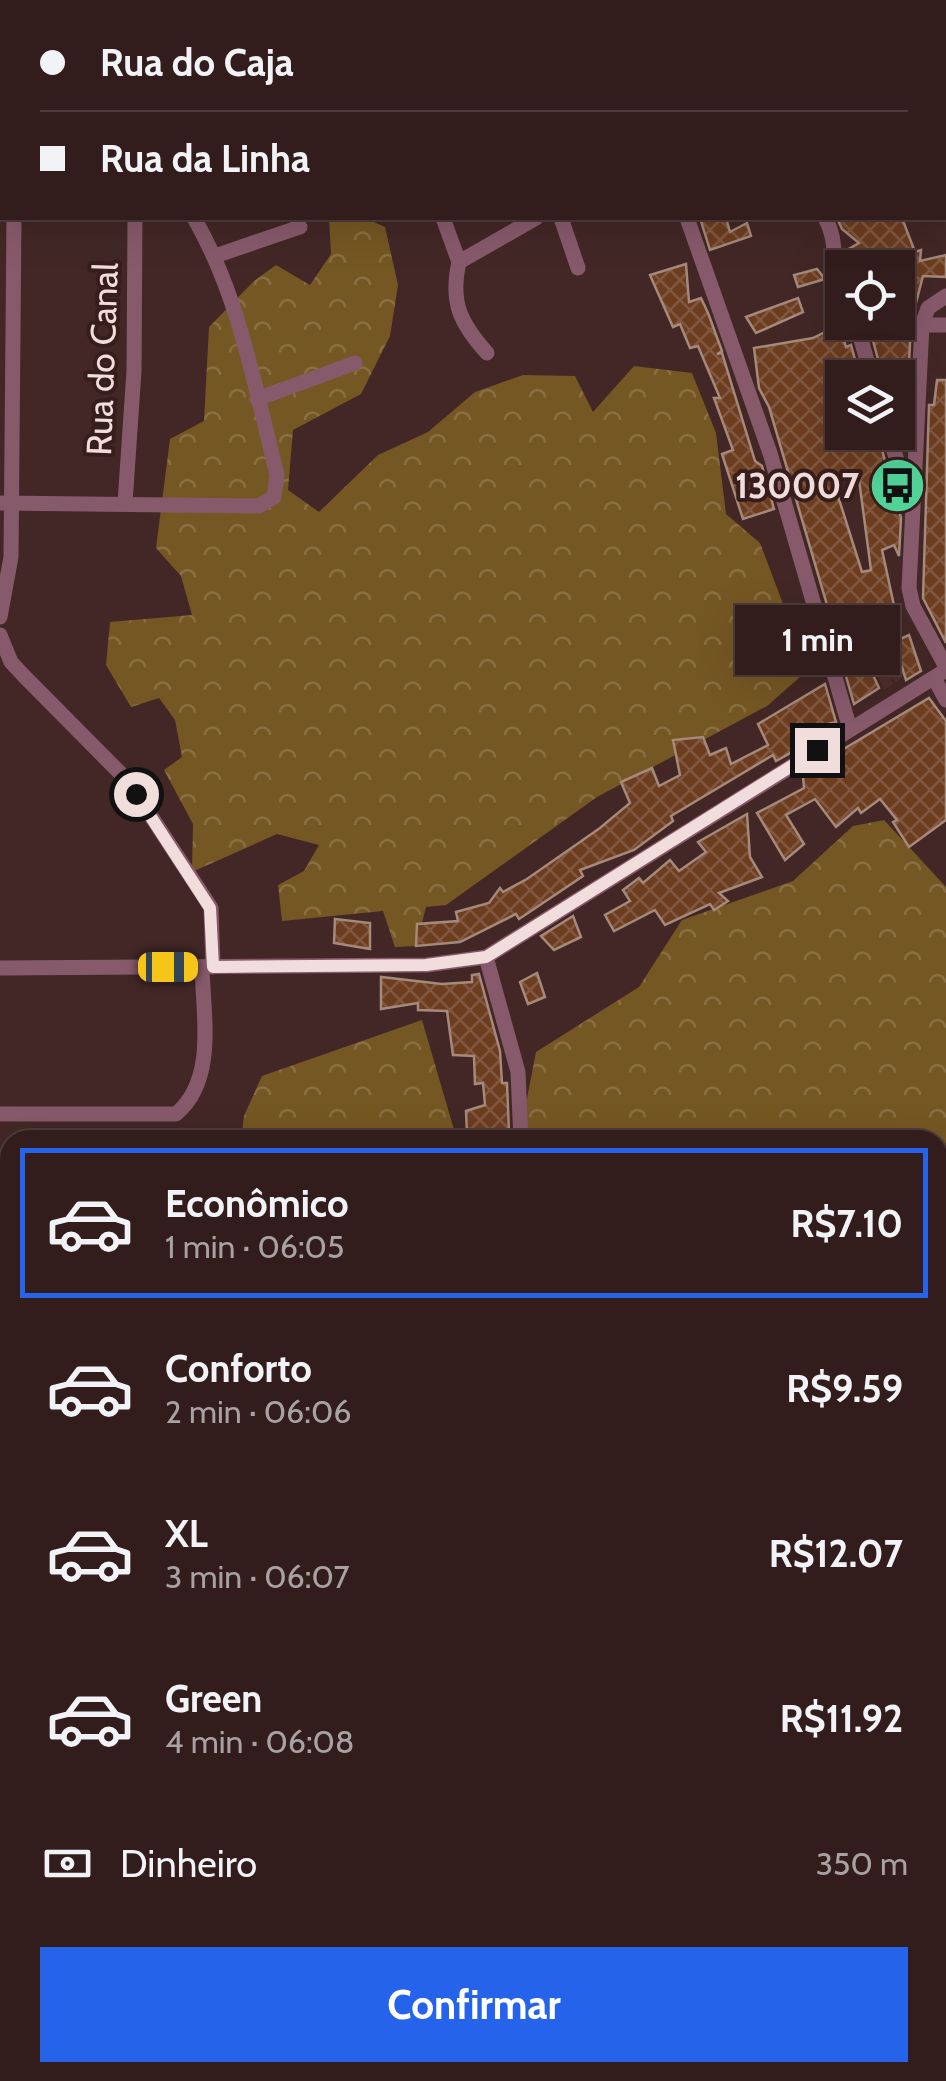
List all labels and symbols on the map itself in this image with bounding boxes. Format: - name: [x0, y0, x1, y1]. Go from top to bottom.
- street label: Rua do Canal: [77, 261, 127, 456]
- bus stop icon: 130007: [868, 455, 928, 515]
- place label: 130007: [735, 464, 859, 507]
- callout: 1 min: [734, 605, 900, 675]
- route end: [795, 728, 840, 773]
- route start: [114, 772, 159, 817]
- car: [138, 952, 198, 982]

